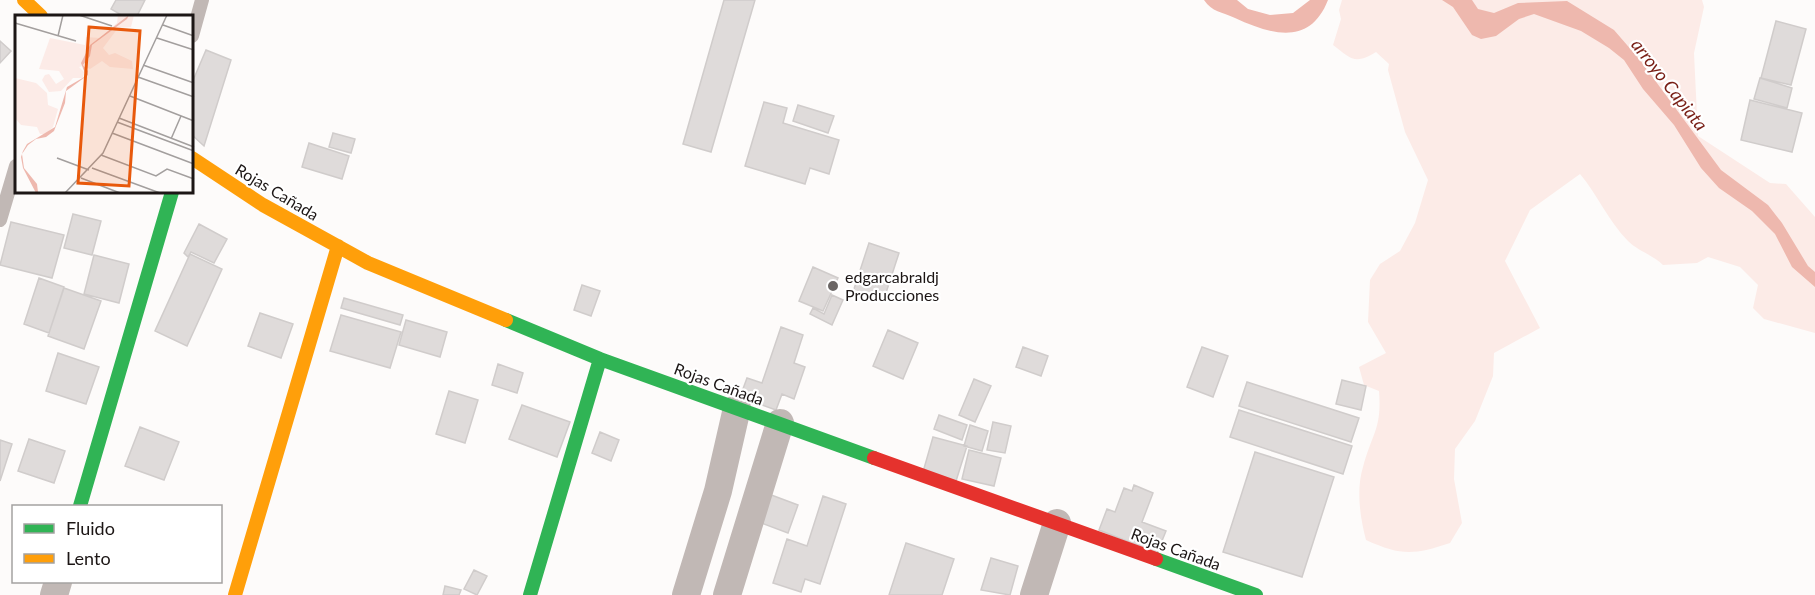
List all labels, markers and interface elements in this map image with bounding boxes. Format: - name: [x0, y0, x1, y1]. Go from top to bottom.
- inset map: [15, 15, 194, 194]
- water label: arroyo Capiata: [1627, 34, 1713, 135]
- street label: Rojas Cañada: [232, 159, 322, 224]
- place label: edgarcabraldj Producciones: [845, 267, 939, 304]
- marker: edgarcabraldj Producciones: [826, 279, 840, 293]
- street label: Rojas Cañada: [672, 359, 767, 409]
- legend: [12, 505, 222, 583]
- text: Fluido: [66, 517, 115, 539]
- street label: Rojas Cañada: [1129, 524, 1224, 574]
- text: Lento: [66, 547, 111, 569]

